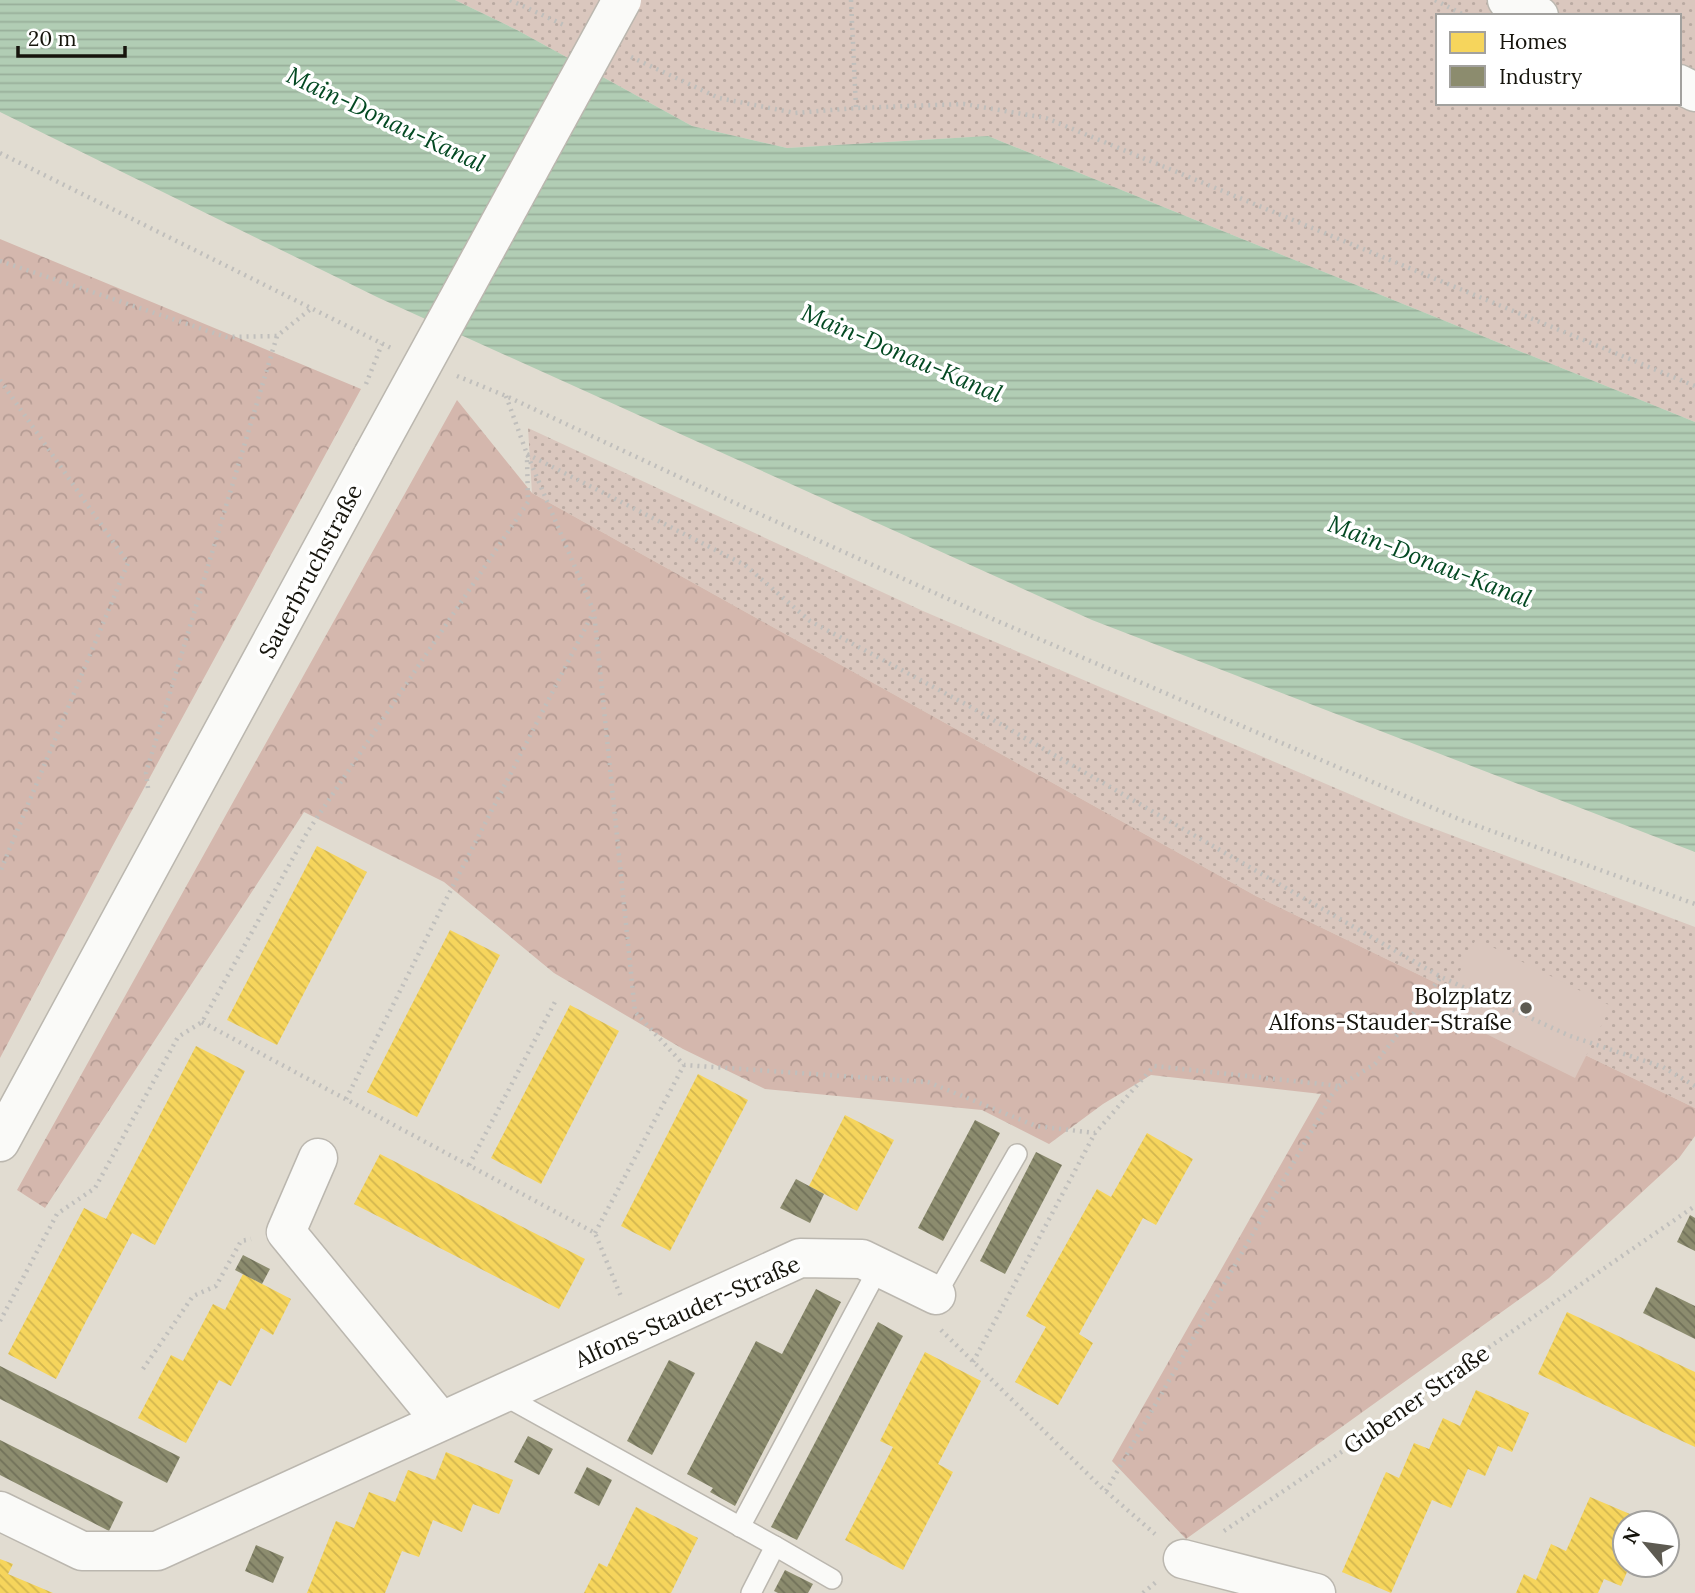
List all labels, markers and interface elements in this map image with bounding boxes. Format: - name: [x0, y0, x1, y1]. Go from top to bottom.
- scale bar: [18, 14, 124, 58]
- legend: [1436, 14, 1681, 105]
- text: 20 m: [28, 25, 77, 52]
- text: Homes: [1499, 28, 1567, 55]
- water label: Main-Donau-Kanal: [282, 59, 490, 179]
- text: Industry: [1499, 63, 1582, 90]
- water label: Main-Donau-Kanal: [797, 297, 1008, 409]
- street label: Sauerbruchstraße: [252, 479, 368, 663]
- water label: Main-Donau-Kanal: [1324, 508, 1536, 614]
- place label: Bolzplatz Alfons-Stauder-Straße: [1268, 981, 1512, 1036]
- marker: Bolzplatz Alfons-Stauder-Straße: [1518, 1000, 1534, 1016]
- street label: Alfons-Stauder-Straße: [569, 1248, 804, 1374]
- street label: Gubener Straße: [1338, 1338, 1494, 1460]
- north arrow: [1611, 1509, 1681, 1579]
- text: N: [1617, 1523, 1645, 1548]

